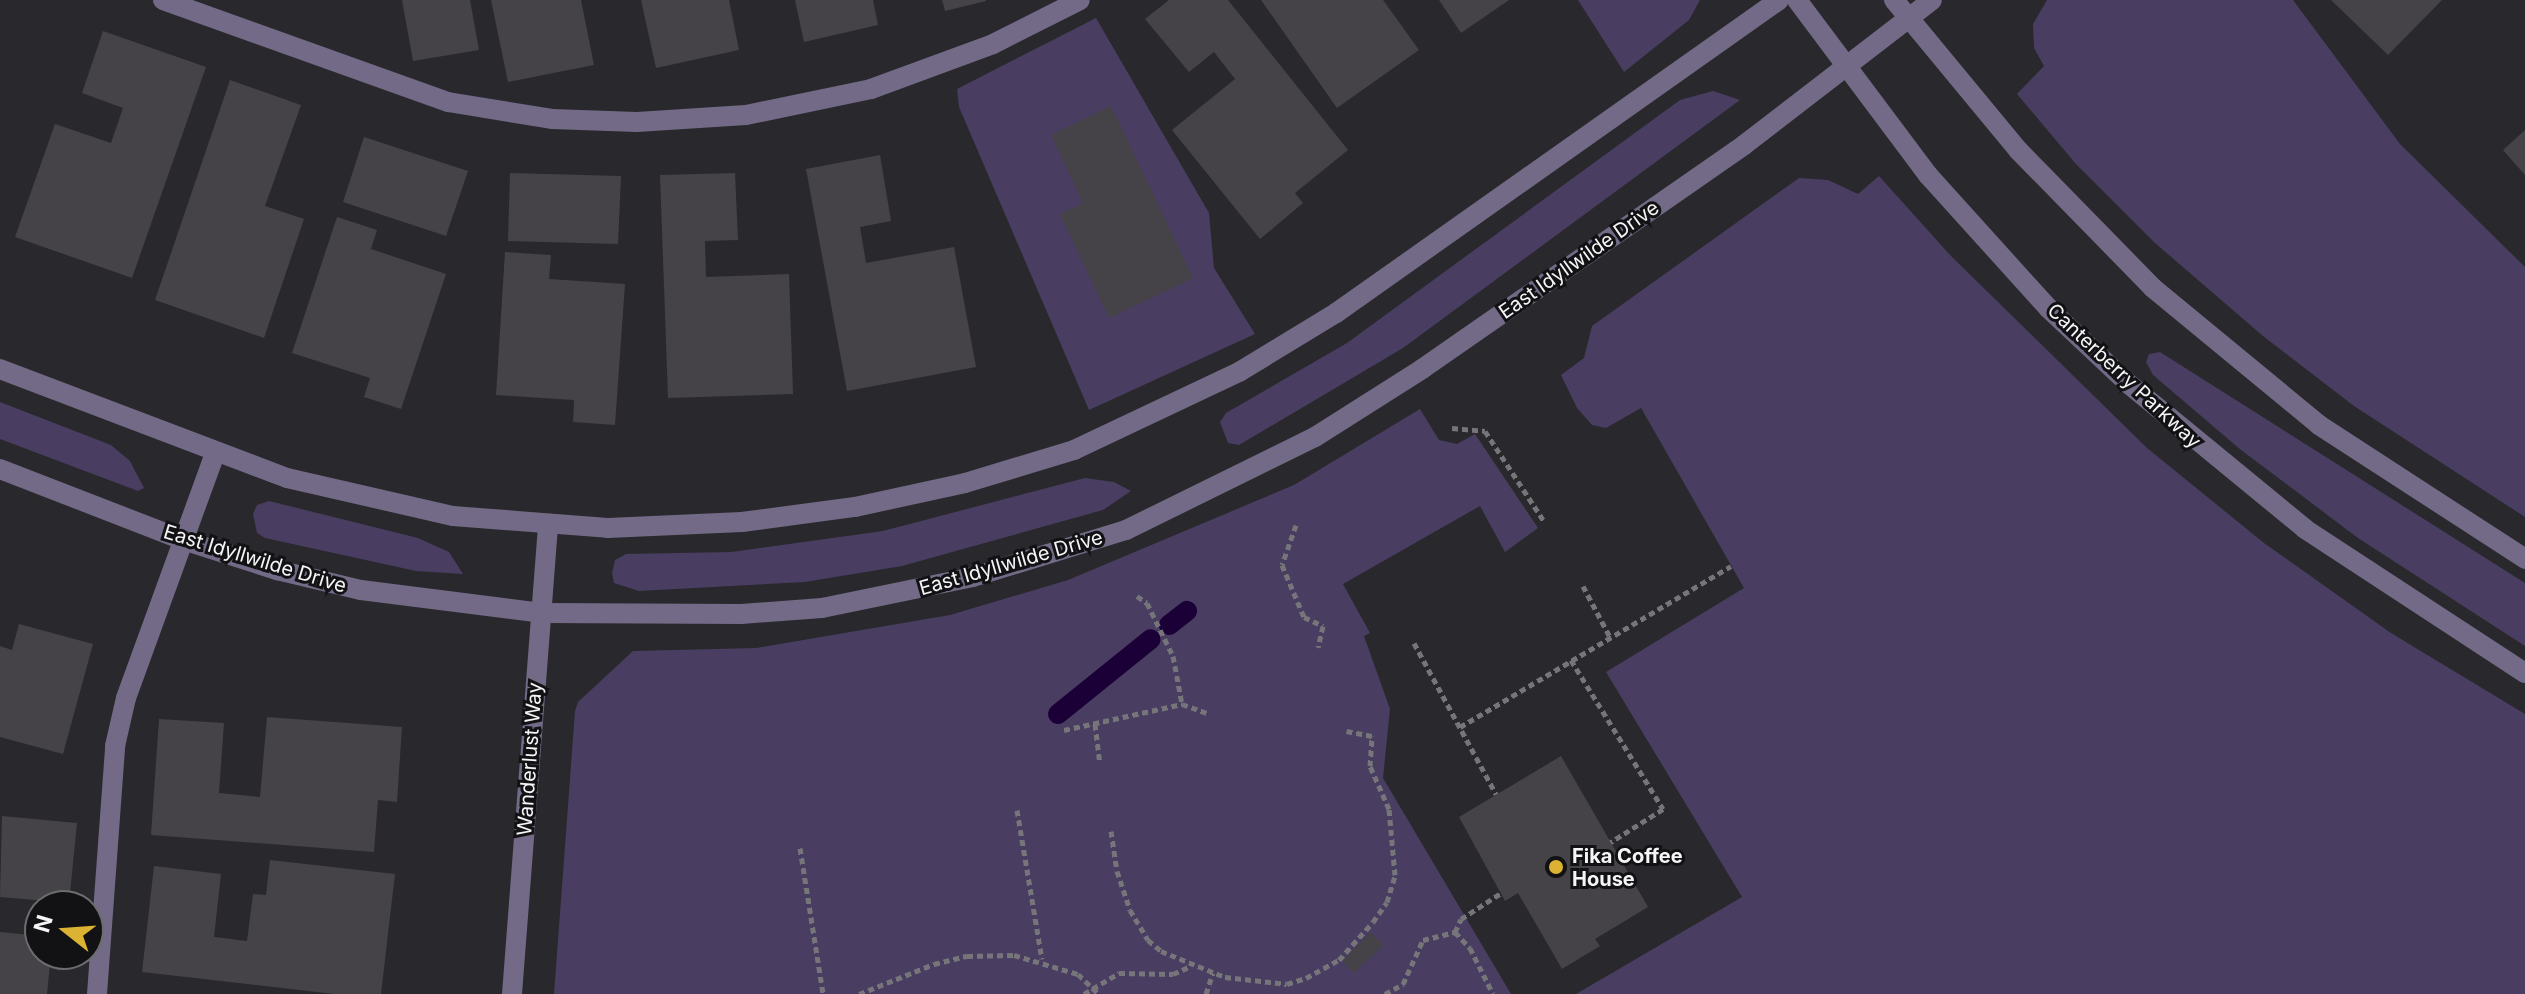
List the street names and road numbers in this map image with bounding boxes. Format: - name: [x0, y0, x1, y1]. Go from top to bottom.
- street label: East Idyllwilde Drive: [1494, 196, 1664, 324]
- street label: Canterberry Parkway: [2042, 299, 2206, 453]
- street label: East Idyllwilde Drive: [161, 520, 349, 598]
- street label: East Idyllwilde Drive: [916, 525, 1106, 601]
- street label: Wanderlust Way: [513, 681, 547, 837]

